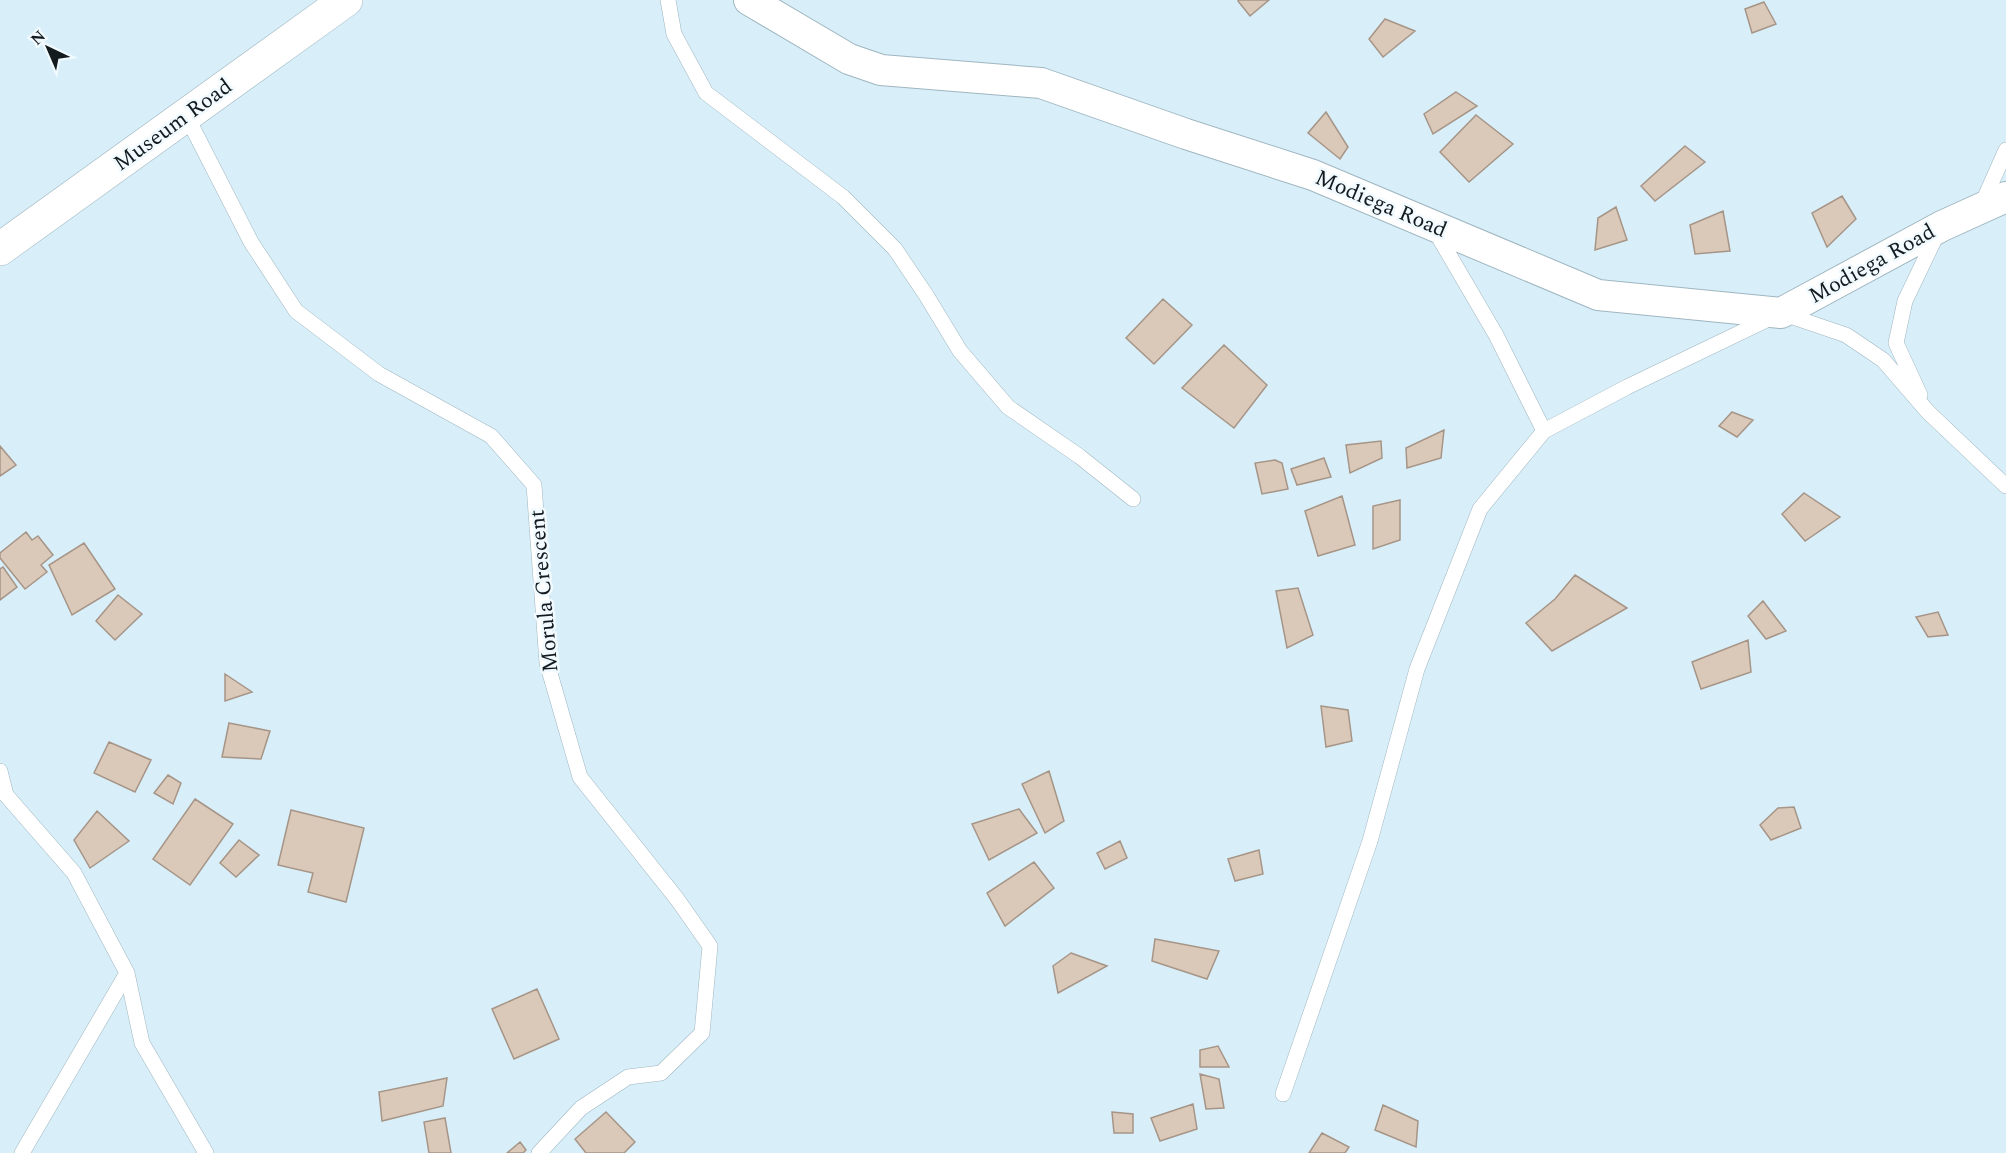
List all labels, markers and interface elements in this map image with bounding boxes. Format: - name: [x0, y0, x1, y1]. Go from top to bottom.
- north arrow: [18, 18, 78, 78]
- text: N: [25, 25, 51, 51]
- street label: Museum Road: [107, 71, 239, 179]
- street label: Modiega Road: [1310, 161, 1452, 247]
- street label: Modiega Road: [1803, 215, 1941, 313]
- street label: Morula Crescent: [520, 508, 568, 674]

